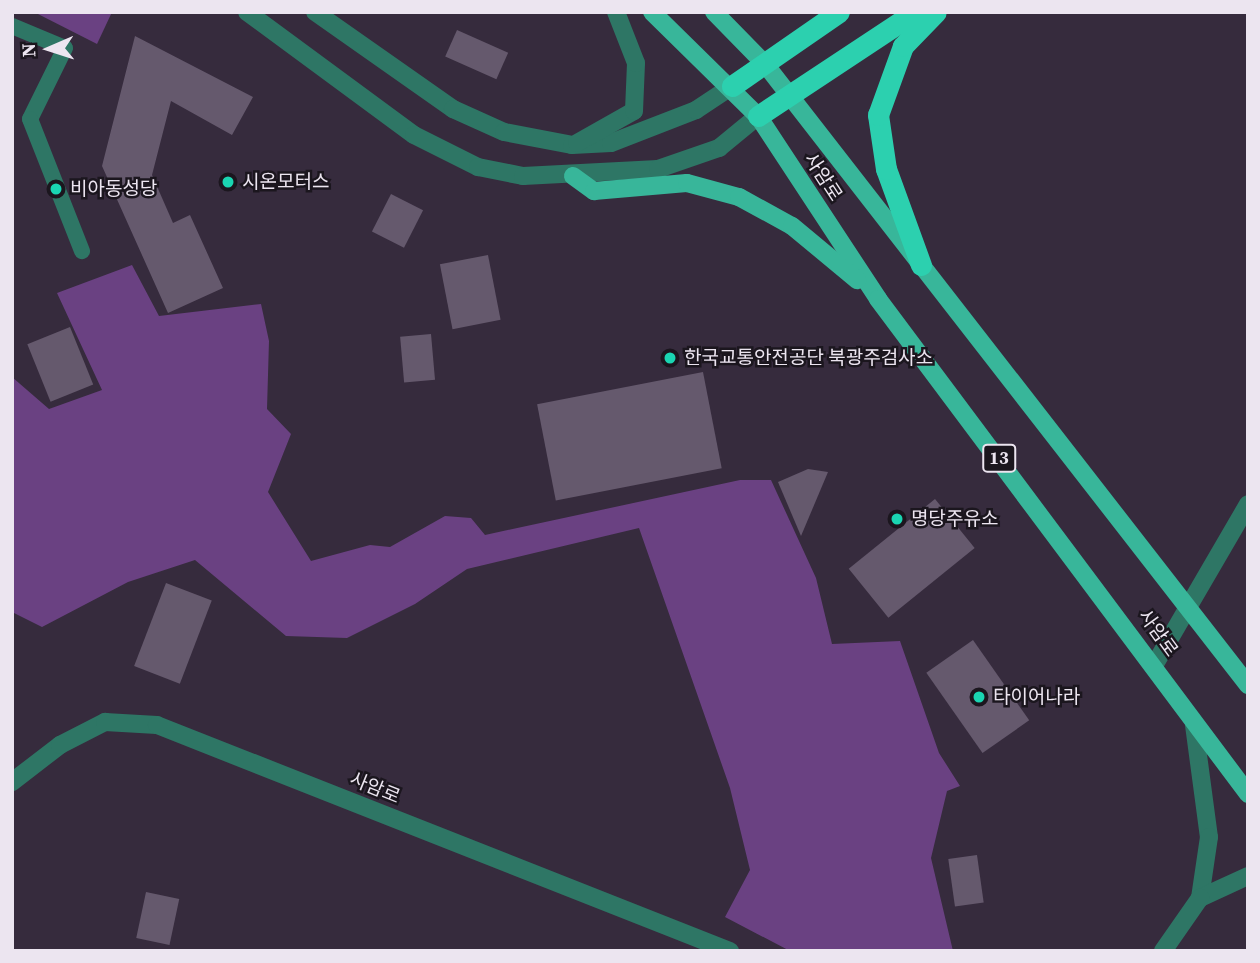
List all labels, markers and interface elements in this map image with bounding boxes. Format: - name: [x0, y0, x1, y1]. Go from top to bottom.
- north arrow: [14, 14, 84, 84]
- text: N: [15, 43, 41, 58]
- street label: 사암로: [799, 149, 847, 205]
- place label: 시온모터스: [242, 171, 329, 193]
- marker: 시온모터스: [220, 174, 236, 190]
- place label: 비아동성당: [70, 178, 157, 200]
- marker: 비아동성당: [48, 181, 64, 197]
- place label: 한국교통안전공단 북광주검사소: [684, 347, 933, 369]
- marker: 한국교통안전공단 북광주검사소: [662, 350, 678, 366]
- road number: 13: [982, 444, 1016, 472]
- place label: 명당주유소: [911, 508, 998, 530]
- marker: 명당주유소: [889, 511, 905, 527]
- street label: 사암로: [1133, 605, 1183, 661]
- place label: 타이어나라: [993, 686, 1080, 708]
- marker: 타이어나라: [971, 689, 987, 705]
- street label: 사암로: [346, 768, 404, 808]

